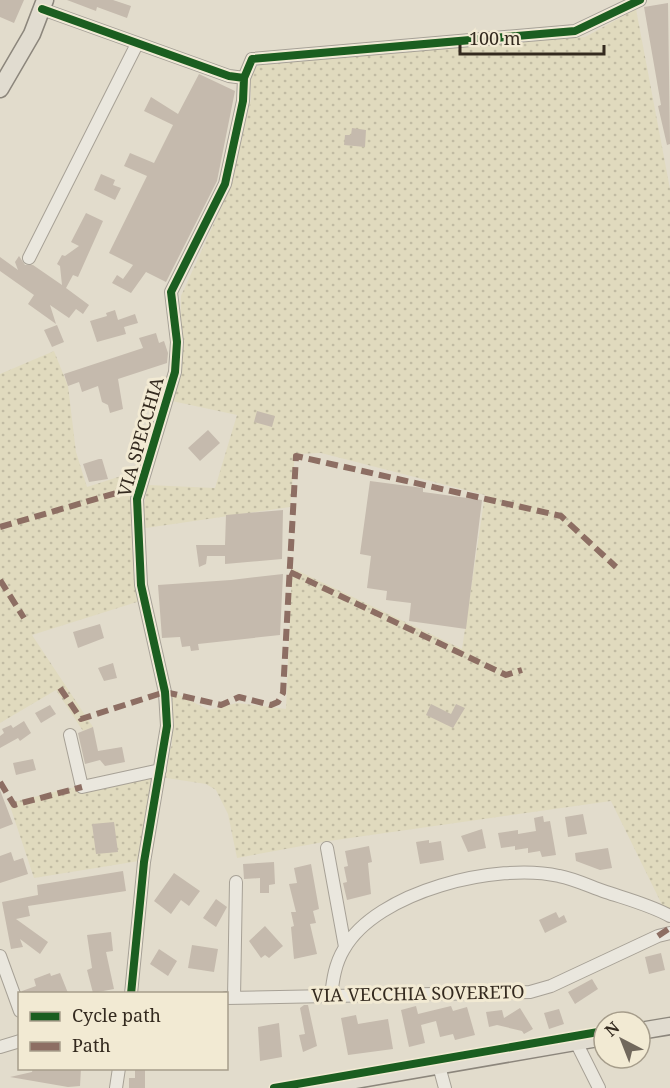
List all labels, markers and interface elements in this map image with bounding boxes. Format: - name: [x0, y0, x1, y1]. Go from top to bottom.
- scale bar: [460, 18, 604, 56]
- text: 100 m: [469, 26, 521, 50]
- street label: VIA SPECCHIA: [111, 374, 169, 499]
- street label: VIA VECCHIA SOVERETO: [311, 979, 525, 1007]
- legend: [18, 992, 228, 1070]
- text: Cycle path: [72, 1003, 161, 1027]
- north arrow: [592, 1010, 652, 1070]
- text: N: [600, 1016, 624, 1041]
- text: Path: [72, 1033, 111, 1057]

